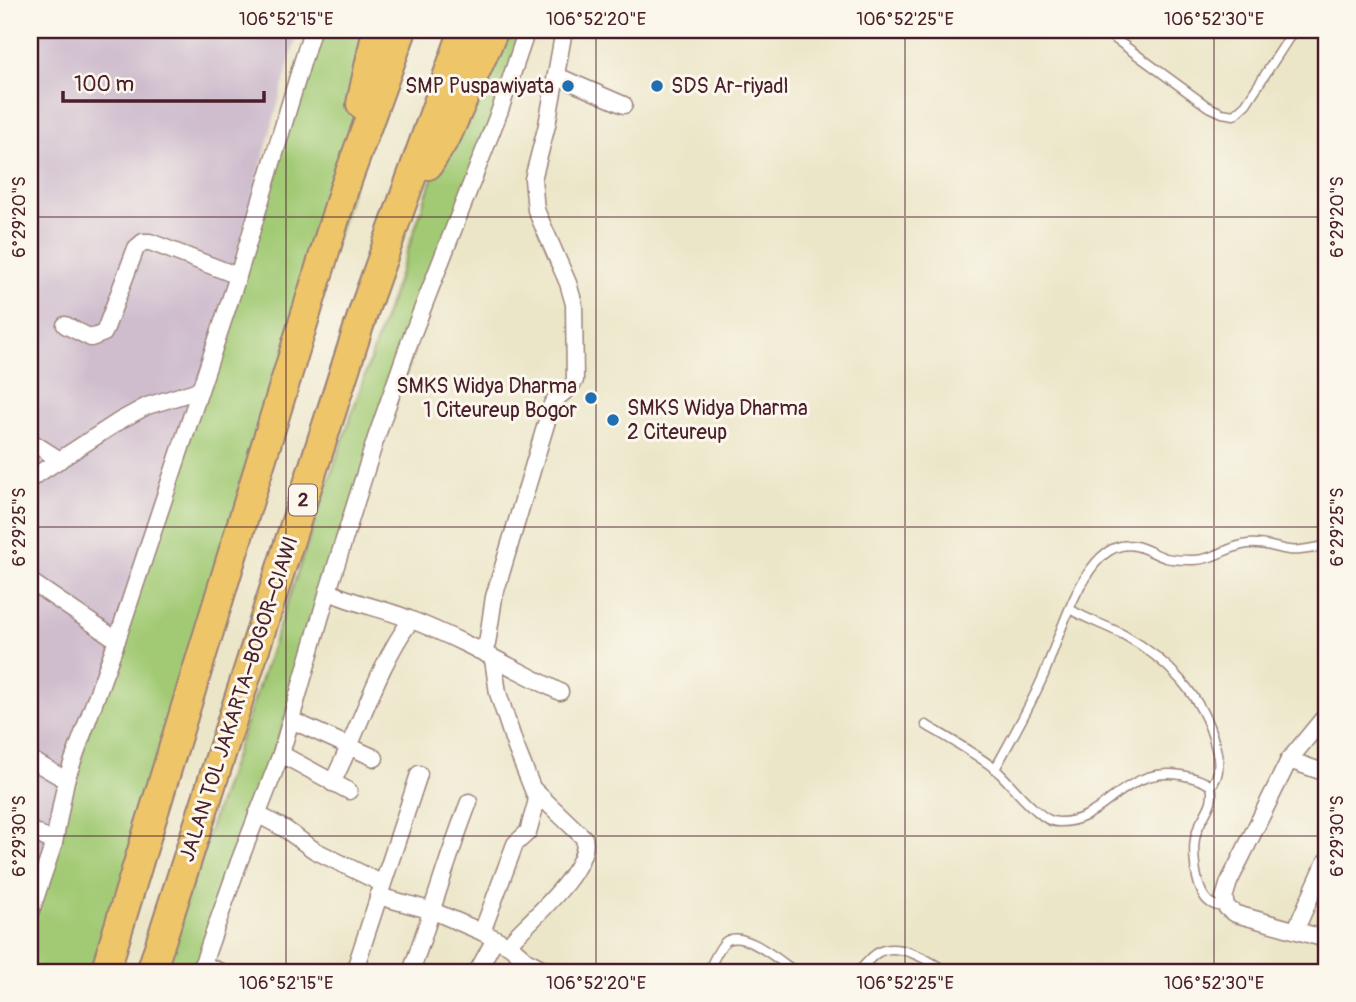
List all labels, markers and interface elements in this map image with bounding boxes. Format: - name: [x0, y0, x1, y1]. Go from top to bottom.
- text: 106°52'15"E: [239, 8, 333, 31]
- text: 106°52'20"E: [546, 8, 646, 31]
- text: 106°52'25"E: [856, 8, 954, 31]
- text: 106°52'30"E: [1164, 8, 1264, 31]
- scale bar: [63, 60, 264, 104]
- text: 100 m: [74, 71, 134, 98]
- place label: SMP Puspawiyata: [405, 73, 554, 100]
- place label: SDS Ar-riyadl: [671, 73, 789, 100]
- marker: SMP Puspawiyata: [560, 78, 576, 94]
- marker: SDS Ar-riyadl: [649, 78, 665, 94]
- text: 6°29'20"S: [8, 176, 31, 258]
- text: 6°29'20"S: [1326, 176, 1349, 258]
- place label: SMKS Widya Dharma 1 Citeureup Bogor: [396, 373, 577, 424]
- marker: SMKS Widya Dharma 1 Citeureup Bogor: [583, 390, 599, 406]
- place label: SMKS Widya Dharma 2 Citeureup: [627, 395, 808, 446]
- marker: SMKS Widya Dharma 2 Citeureup: [605, 412, 621, 428]
- road number: 2: [289, 485, 317, 516]
- text: 6°29'25"S: [8, 488, 31, 566]
- text: 6°29'25"S: [1326, 488, 1349, 566]
- street label: JALAN TOL JAKARTA–BOGOR–CIAWI: [174, 533, 304, 865]
- text: 6°29'30"S: [8, 795, 31, 877]
- text: 6°29'30"S: [1326, 795, 1349, 877]
- text: 106°52'15"E: [239, 972, 333, 995]
- text: 106°52'20"E: [546, 972, 646, 995]
- text: 106°52'25"E: [856, 972, 954, 995]
- text: 106°52'30"E: [1164, 972, 1264, 995]

